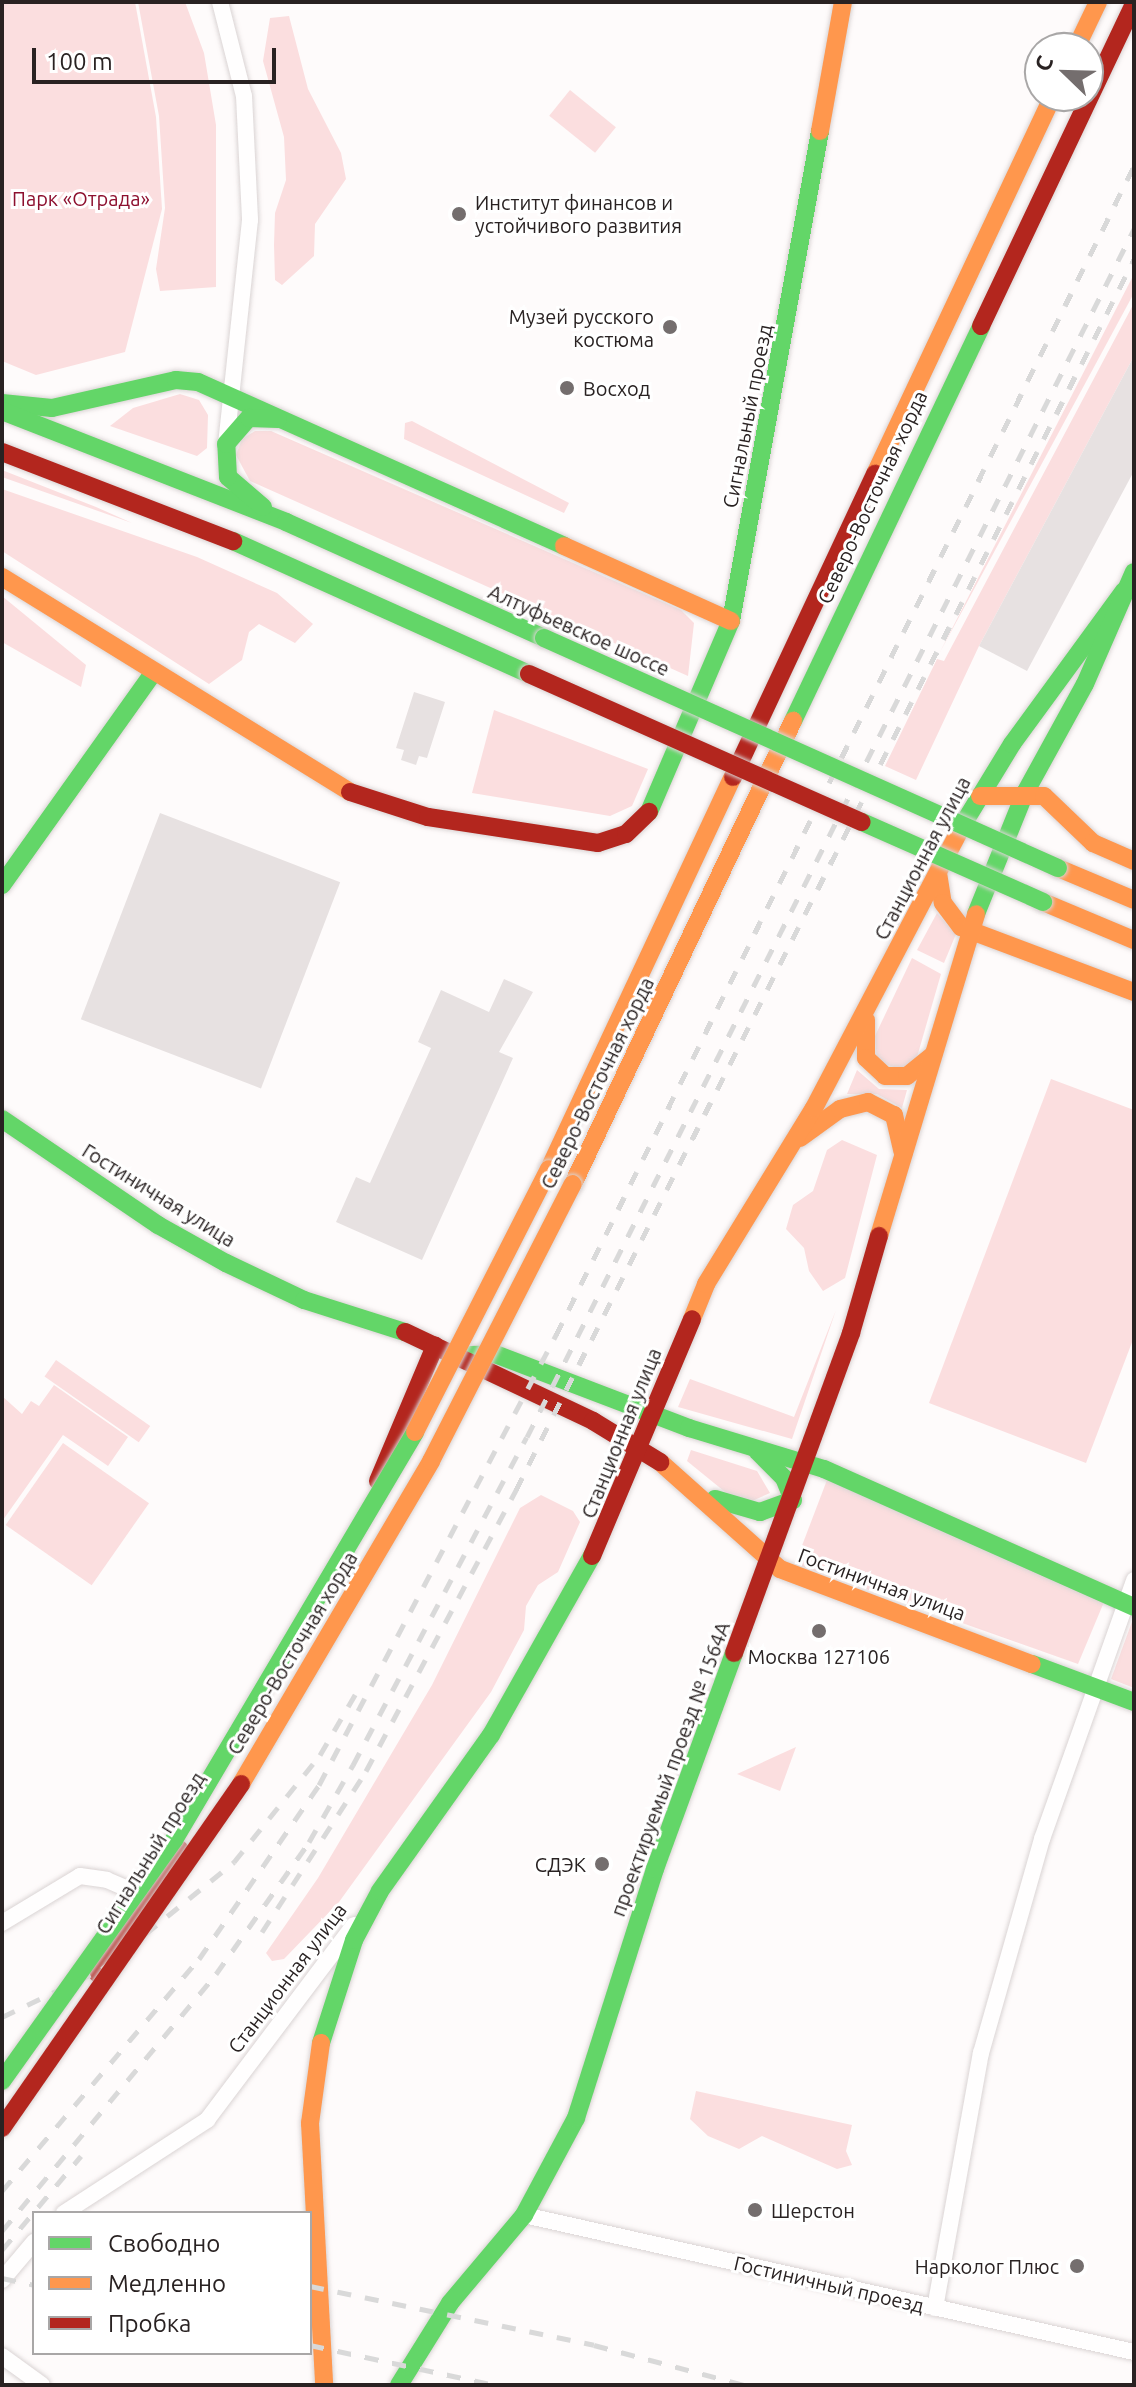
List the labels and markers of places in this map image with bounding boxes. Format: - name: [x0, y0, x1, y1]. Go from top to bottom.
- place label: Институт финансов и устойчивого развития: [475, 190, 682, 237]
- marker: Институт финансов и устойчивого развития: [450, 205, 468, 223]
- place label: Музей русского костюма: [509, 304, 654, 351]
- marker: Музей русского костюма: [661, 318, 679, 336]
- place label: Восход: [583, 376, 650, 400]
- marker: Восход: [558, 379, 576, 397]
- marker: Москва 127106: [810, 1622, 828, 1640]
- place label: Москва 127106: [748, 1644, 890, 1668]
- place label: СДЭК: [535, 1852, 586, 1876]
- marker: СДЭК: [593, 1855, 611, 1873]
- place label: Шерстон: [771, 2198, 855, 2222]
- marker: Шерстон: [746, 2201, 764, 2219]
- place label: Нарколог Плюс: [915, 2254, 1059, 2278]
- marker: Нарколог Плюс: [1066, 2255, 1088, 2277]

